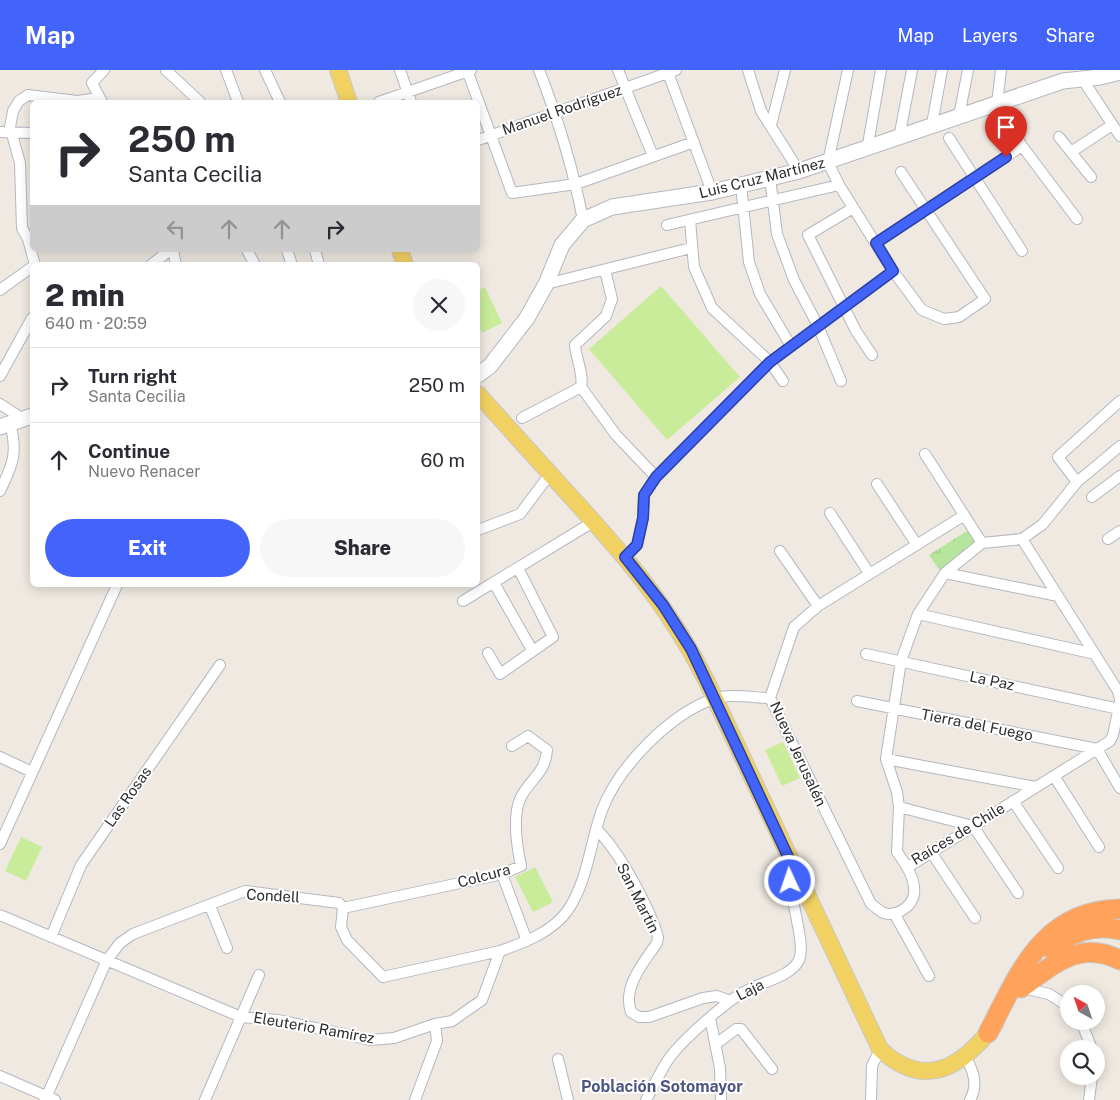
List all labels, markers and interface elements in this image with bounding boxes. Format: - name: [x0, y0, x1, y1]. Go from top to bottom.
- text: Map: [25, 21, 75, 49]
- text: Map: [898, 25, 934, 46]
- text: Layers: [962, 25, 1018, 46]
- text: Share: [1046, 25, 1095, 46]
- street label: Manuel Rodríguez: [500, 81, 624, 138]
- pin: [985, 106, 1027, 157]
- icon: arrive: [992, 113, 1020, 141]
- text: 250 m: [128, 119, 236, 160]
- icon: right: [45, 120, 110, 185]
- street label: Luis Cruz Martínez: [697, 154, 827, 201]
- text: Santa Cecilia: [128, 161, 262, 187]
- icon: left: [162, 215, 190, 243]
- icon: ahead: [215, 215, 243, 243]
- icon: ahead: [268, 215, 296, 243]
- icon: right: [321, 215, 349, 243]
- text: 2 min: [45, 277, 125, 313]
- button: close: [413, 279, 465, 331]
- text: 640 m · 20:59: [45, 314, 147, 333]
- text: Turn right: [88, 365, 177, 387]
- icon: right: [45, 371, 73, 399]
- text: 250 m: [409, 374, 465, 396]
- text: Santa Cecilia: [88, 387, 186, 406]
- text: Continue: [88, 440, 170, 462]
- icon: ahead: [45, 446, 73, 474]
- text: 60 m: [421, 449, 465, 471]
- text: Nuevo Renacer: [88, 462, 201, 481]
- button: Exit: [45, 519, 250, 577]
- button: Share: [260, 519, 465, 577]
- street label: La Paz: [968, 667, 1016, 694]
- street label: Nueva Jerusalén: [767, 699, 830, 809]
- street label: Tierra del Fuego: [920, 705, 1034, 744]
- street label: Las Rosas: [101, 763, 155, 830]
- street label: Raíces de Chile: [908, 799, 1008, 868]
- position arrow: [763, 854, 815, 906]
- street label: Colcura: [456, 860, 512, 891]
- street label: San Martín: [614, 860, 663, 935]
- street label: Condell: [246, 886, 300, 905]
- street label: Laja: [733, 975, 767, 1004]
- north arrow: [1060, 985, 1105, 1030]
- map controls: [1060, 985, 1105, 1085]
- street label: Eleuterio Ramírez: [252, 1009, 376, 1047]
- button: search: [1060, 1040, 1105, 1085]
- district label: Población Sotomayor: [581, 1077, 743, 1096]

